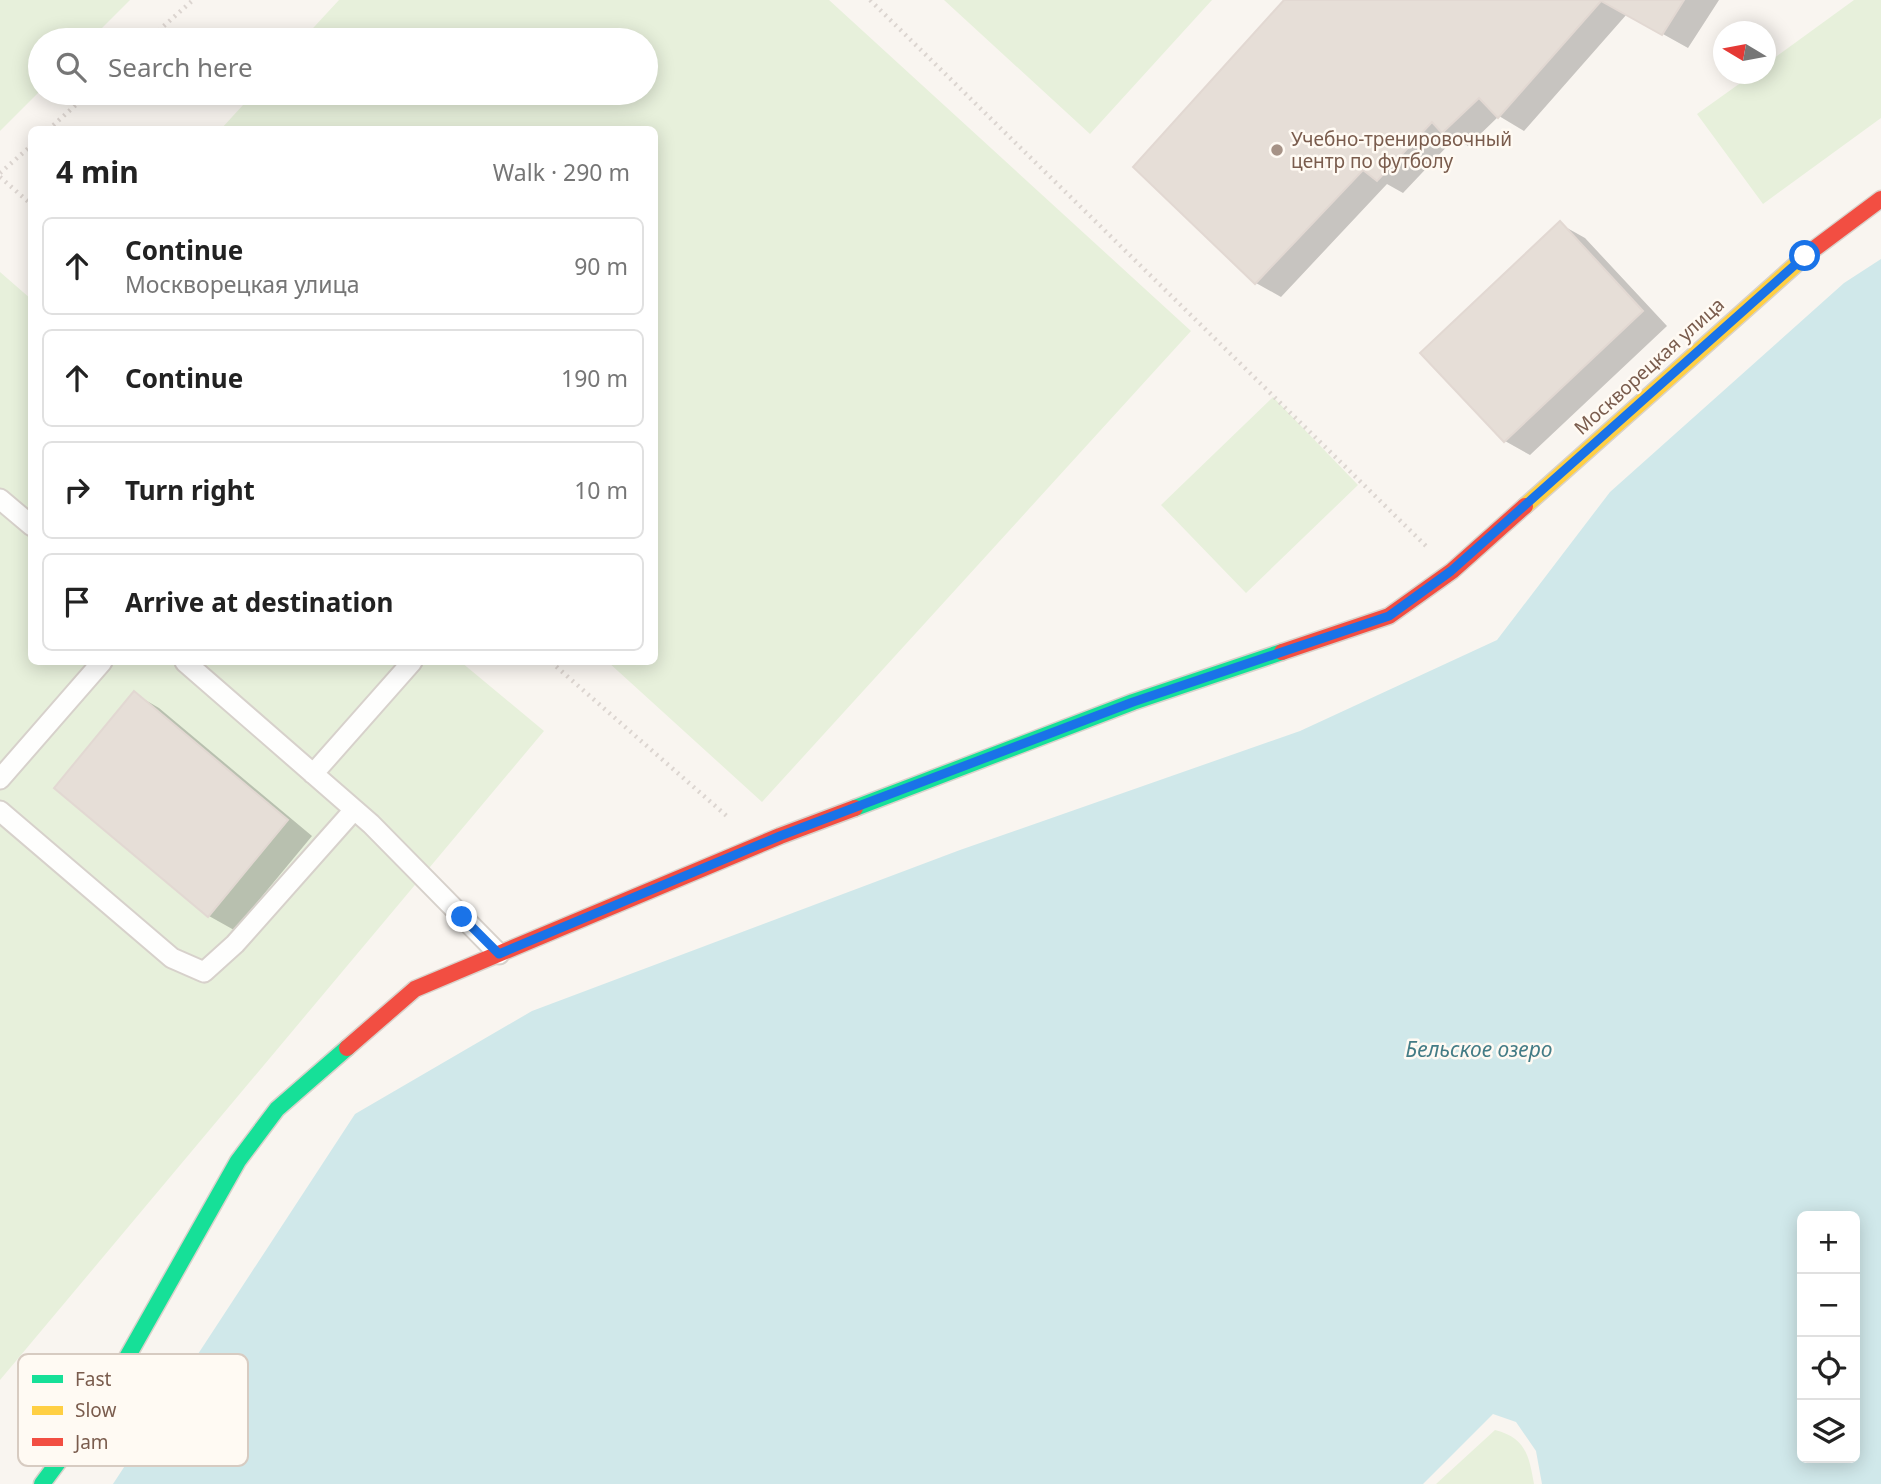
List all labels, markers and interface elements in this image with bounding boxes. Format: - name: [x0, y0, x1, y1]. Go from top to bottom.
- north arrow: [1713, 21, 1776, 84]
- search box: [28, 28, 658, 105]
- icon: search: [52, 48, 90, 86]
- text: Search here: [108, 49, 253, 85]
- place label: Учебно-тренировочный центр по футболу: [1291, 126, 1512, 174]
- marker: Учебно-тренировочный центр по футболу: [1269, 142, 1285, 158]
- text: 4 min: [56, 151, 139, 192]
- text: Walk · 290 m: [493, 156, 630, 188]
- text: Continue: [125, 232, 243, 268]
- route start: [1789, 240, 1820, 271]
- icon: ahead: [58, 247, 96, 285]
- text: 90 m: [574, 250, 628, 282]
- text: Москворецкая улица: [125, 268, 359, 300]
- street label: Москворецкая улица: [1568, 292, 1730, 440]
- icon: ahead: [58, 359, 96, 397]
- text: Continue: [125, 360, 243, 396]
- text: 190 m: [561, 362, 628, 394]
- icon: right: [58, 471, 96, 509]
- text: Turn right: [125, 472, 255, 508]
- text: 10 m: [574, 474, 628, 506]
- icon: arrive: [58, 583, 96, 621]
- text: Arrive at destination: [125, 584, 394, 620]
- route end: [446, 901, 477, 932]
- water label: Бельское озеро: [1406, 1035, 1552, 1063]
- map controls: [1797, 1211, 1860, 1463]
- button: +: [1797, 1211, 1860, 1274]
- button: −: [1797, 1274, 1860, 1337]
- button: locate: [1797, 1337, 1860, 1400]
- legend: [18, 1354, 248, 1466]
- text: Fast: [75, 1366, 112, 1392]
- text: Slow: [75, 1397, 116, 1423]
- button: layers: [1797, 1400, 1860, 1463]
- text: Jam: [73, 1429, 109, 1455]

